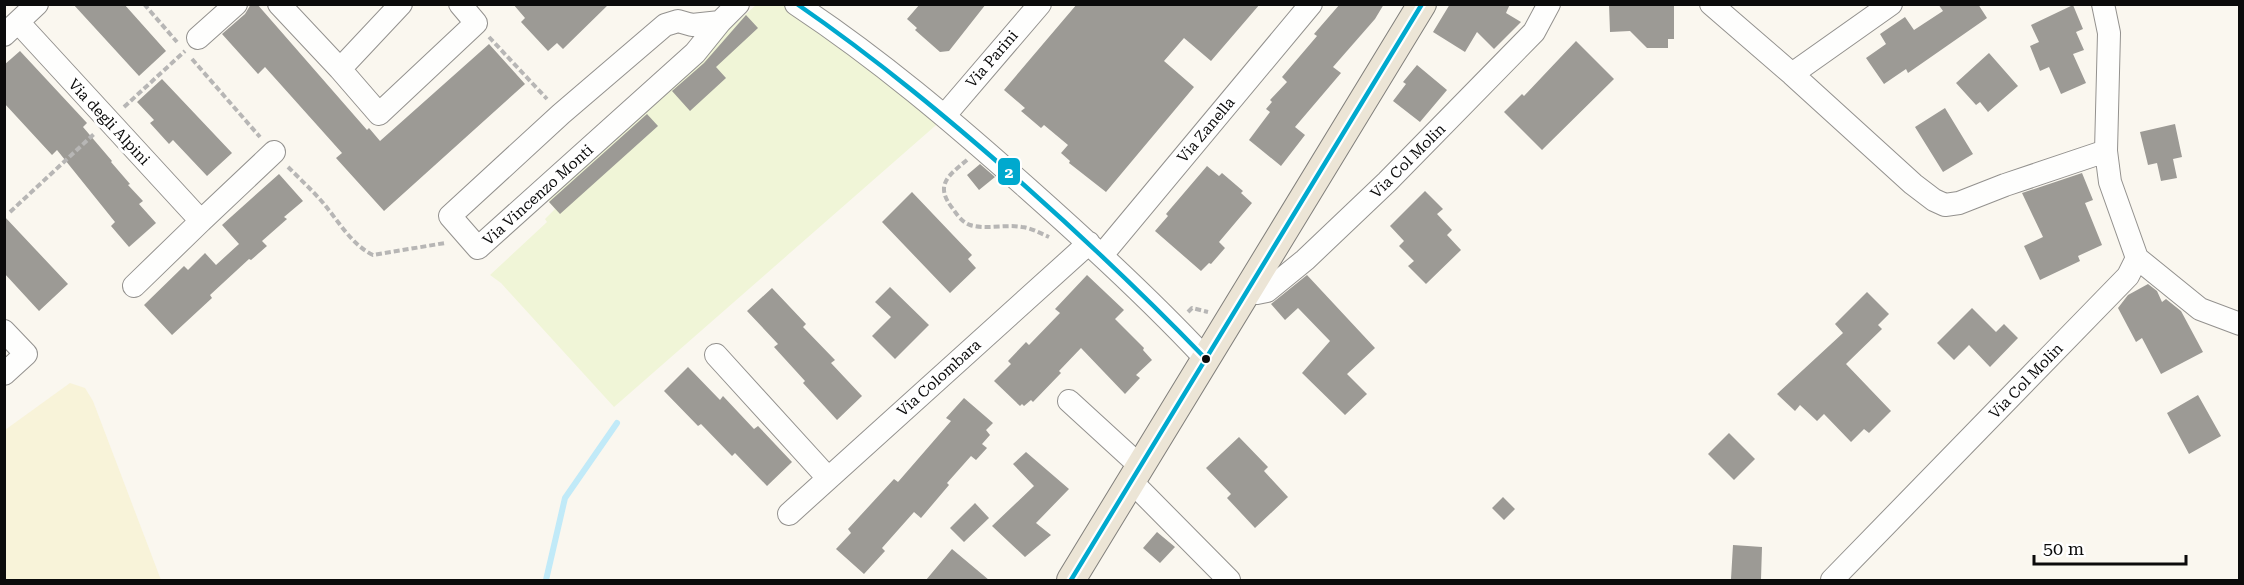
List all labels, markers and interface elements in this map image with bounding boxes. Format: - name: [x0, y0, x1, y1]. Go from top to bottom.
- street label: Via Parini: [962, 27, 1022, 91]
- street label: Via degli Alpini: [65, 75, 154, 169]
- street label: Via Zanella: [1173, 94, 1239, 166]
- street label: Via Col Molin: [1367, 120, 1449, 202]
- street label: Via Vincenzo Monti: [479, 141, 597, 249]
- line badge: 2: [997, 157, 1021, 186]
- text: 2: [1005, 163, 1014, 182]
- street label: Via Colombara: [893, 336, 985, 420]
- street label: Via Col Molin: [1985, 339, 2067, 423]
- unlabelled marker: [1200, 353, 1212, 365]
- scale bar: [2034, 528, 2186, 566]
- text: 50 m: [2043, 538, 2084, 559]

